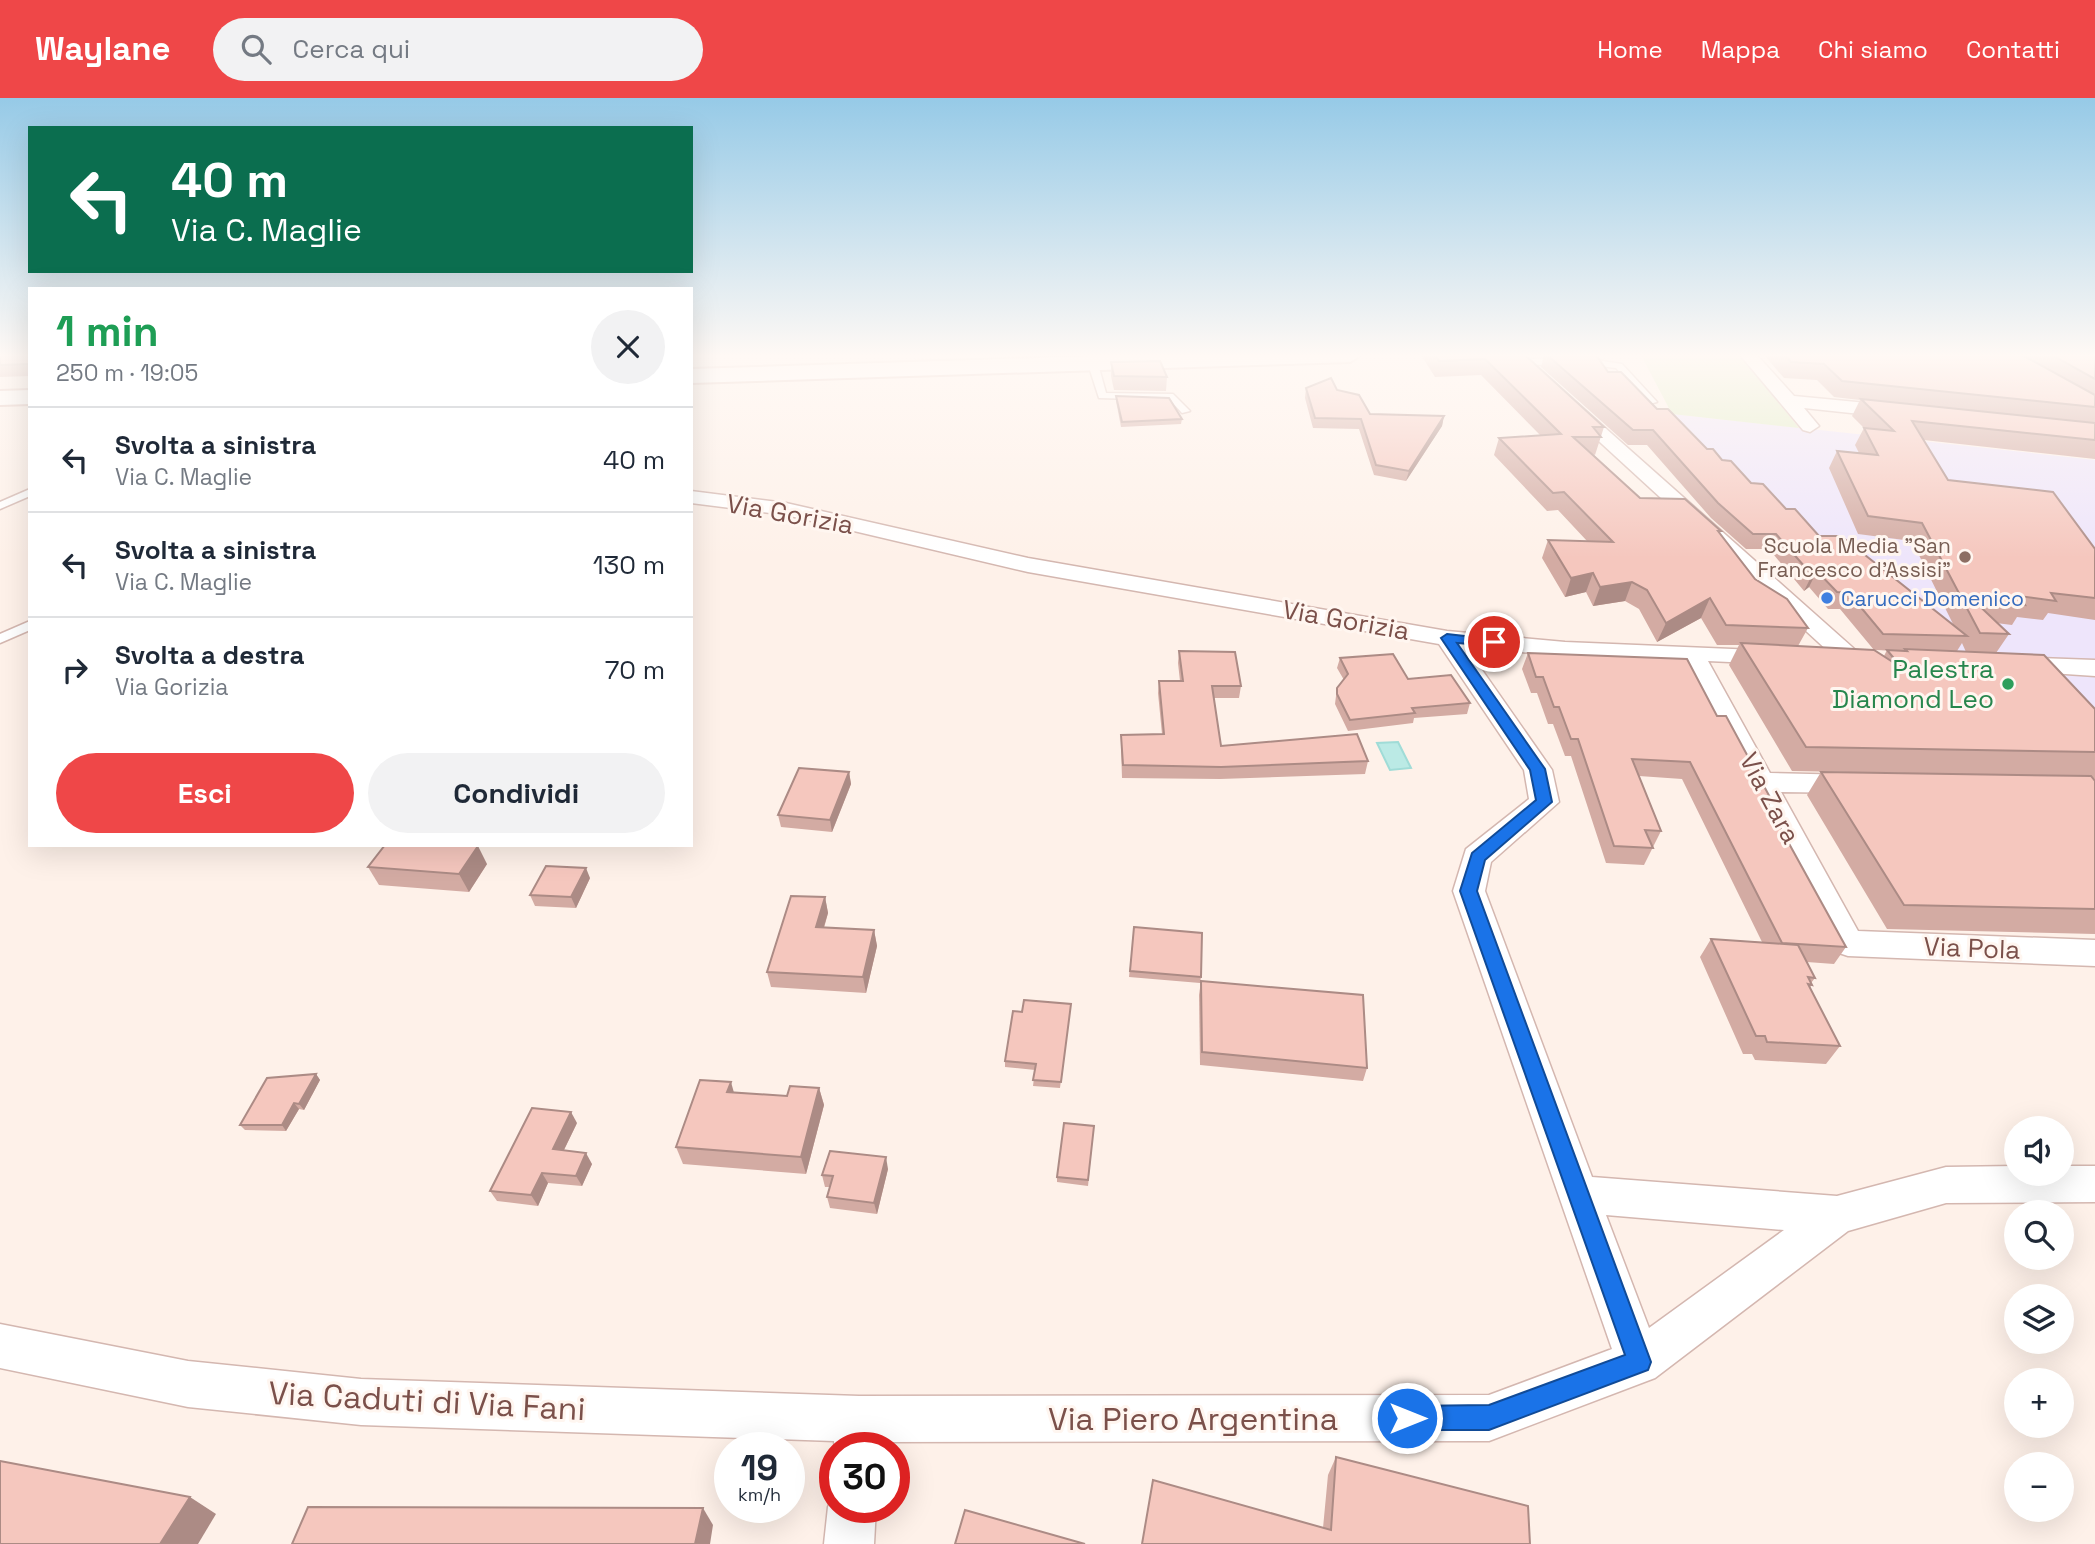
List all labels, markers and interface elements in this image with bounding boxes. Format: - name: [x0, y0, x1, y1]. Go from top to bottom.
- search box: [213, 18, 703, 81]
- text: Waylane: [35, 28, 171, 70]
- icon: search: [237, 30, 275, 68]
- text: Cerca qui: [293, 32, 410, 66]
- text: Home: [1597, 34, 1663, 65]
- text: Mappa: [1701, 34, 1780, 65]
- text: Chi siamo: [1818, 34, 1928, 65]
- text: Contatti: [1966, 34, 2060, 65]
- text: 40 m: [171, 149, 288, 211]
- icon: left: [56, 154, 147, 245]
- text: Via C. Maglie: [171, 210, 362, 250]
- text: 1 min: [56, 305, 159, 358]
- button: close: [591, 310, 665, 384]
- text: 250 m · 19:05: [56, 358, 198, 388]
- text: Svolta a sinistra: [115, 428, 316, 462]
- icon: left: [56, 441, 94, 479]
- text: 40 m: [603, 443, 665, 477]
- text: Via C. Maglie: [115, 462, 252, 492]
- street label: Via Gorizia: [724, 486, 856, 542]
- place label: Scuola Media "San Francesco d'Assisi": [1758, 532, 1951, 583]
- text: Svolta a sinistra: [115, 533, 316, 567]
- icon: left: [56, 546, 94, 584]
- text: 130 m: [593, 548, 665, 582]
- marker: Scuola Media "San Francesco d'Assisi": [1957, 549, 1973, 565]
- text: Via C. Maglie: [115, 567, 252, 597]
- place label: Carucci Domenico: [1841, 585, 2024, 612]
- marker: Carucci Domenico: [1819, 590, 1835, 606]
- street label: Via Gorizia: [1280, 592, 1412, 648]
- pin: [1464, 612, 1524, 672]
- icon: arrive: [1475, 623, 1513, 661]
- text: Svolta a destra: [115, 638, 304, 672]
- icon: right: [56, 651, 94, 689]
- place label: Palestra Diamond Leo: [1832, 652, 1994, 716]
- text: 70 m: [605, 653, 665, 687]
- text: Via Gorizia: [115, 672, 229, 702]
- marker: Palestra Diamond Leo: [2000, 676, 2016, 692]
- street label: Via Zara: [1732, 747, 1808, 849]
- button: Esci: [56, 753, 354, 833]
- button: Condividi: [368, 753, 665, 833]
- street label: Via Pola: [1923, 929, 2021, 967]
- map controls: [2004, 1116, 2074, 1522]
- button: sound: [2004, 1116, 2074, 1186]
- button: search: [2004, 1200, 2074, 1270]
- button: layers: [2004, 1284, 2074, 1354]
- button: +: [2004, 1368, 2074, 1438]
- street label: Via Caduti di Via Fani: [268, 1373, 586, 1429]
- position arrow: [1370, 1381, 1444, 1455]
- street label: Via Piero Argentina: [1048, 1399, 1338, 1439]
- speed limit sign: 30: [819, 1432, 910, 1523]
- text: 19: [741, 1446, 778, 1490]
- button: −: [2004, 1452, 2074, 1522]
- text: km/h: [738, 1483, 781, 1506]

